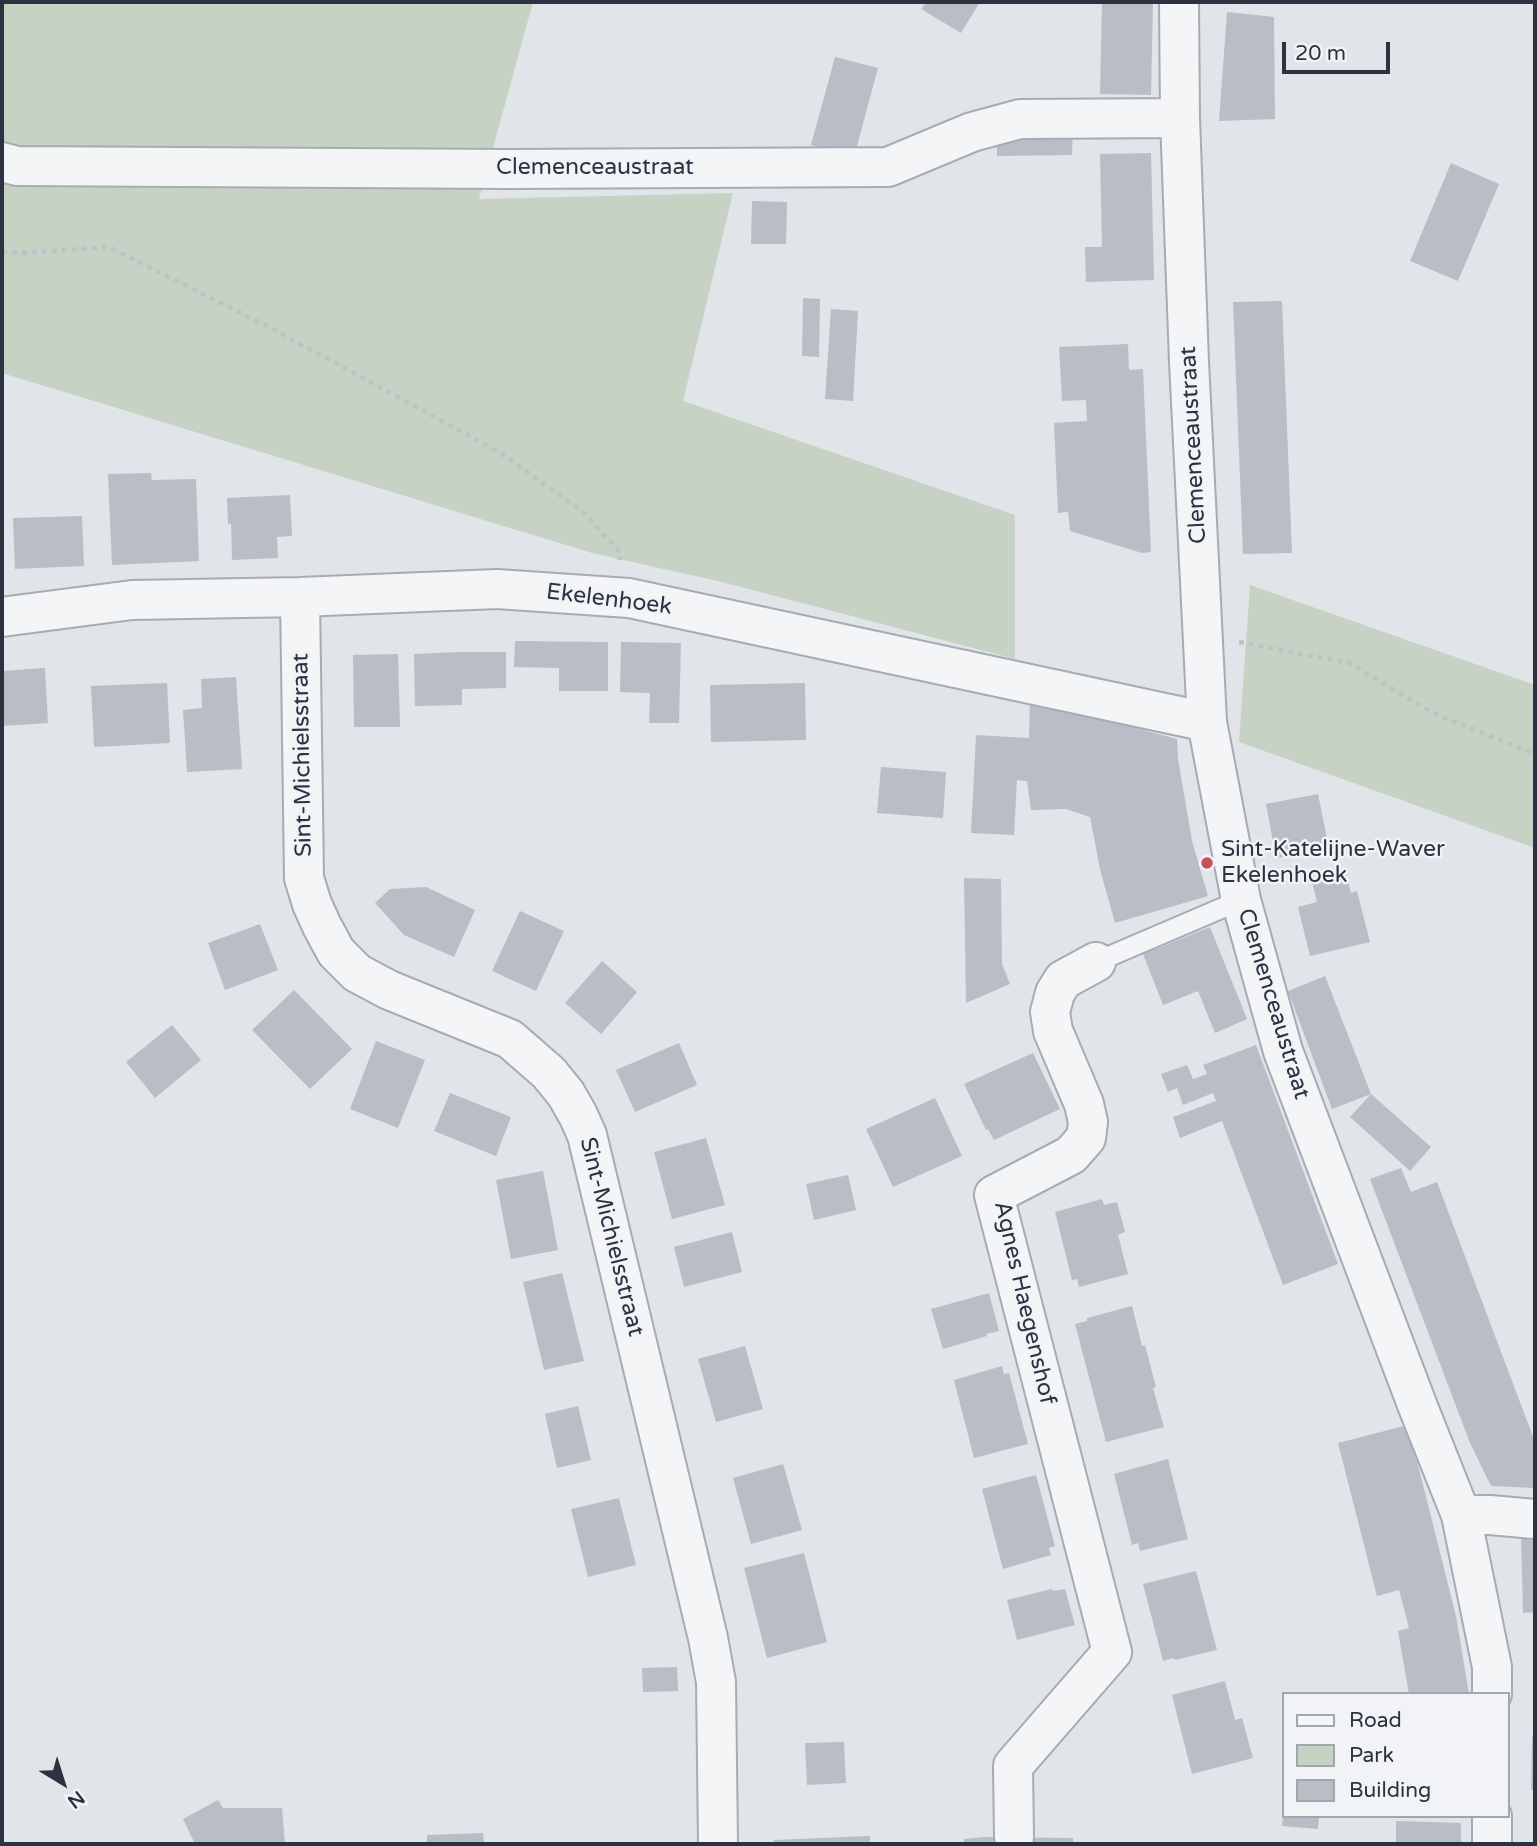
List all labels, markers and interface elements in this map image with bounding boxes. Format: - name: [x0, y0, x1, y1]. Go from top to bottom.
- scale bar: [1285, 28, 1394, 72]
- text: 20 m: [1295, 41, 1346, 66]
- street label: Clemenceaustraat: [496, 154, 694, 182]
- street label: Clemenceaustraat: [1175, 346, 1213, 544]
- street label: Ekelenhoek: [545, 579, 673, 621]
- street label: Sint-Michielsstraat: [287, 653, 319, 857]
- place label: Sint-Katelijne-Waver Ekelenhoek: [1221, 836, 1445, 890]
- marker: Sint-Katelijne-Waver Ekelenhoek: [1199, 855, 1215, 871]
- street label: Clemenceaustraat: [1231, 905, 1315, 1103]
- street label: Sint-Michielsstraat: [573, 1135, 649, 1339]
- street label: Agnes Haegenshof: [987, 1199, 1061, 1407]
- legend: [1282, 1692, 1509, 1818]
- text: Road: [1349, 1708, 1402, 1733]
- text: Park: [1349, 1743, 1394, 1768]
- north arrow: [28, 1748, 98, 1818]
- text: Building: [1349, 1778, 1431, 1803]
- text: N: [63, 1786, 89, 1813]

